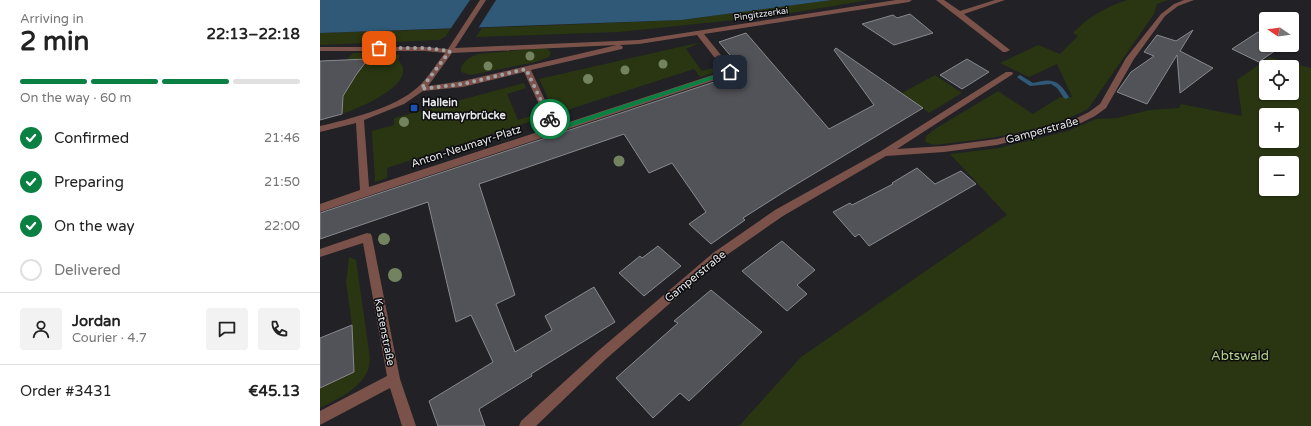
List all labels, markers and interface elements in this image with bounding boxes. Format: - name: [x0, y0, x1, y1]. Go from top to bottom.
- street label: Pingitzzerkai: [733, 5, 789, 24]
- text: Arriving in: [20, 11, 84, 27]
- north arrow: [1259, 12, 1299, 52]
- map controls: [1259, 12, 1299, 196]
- text: 22:13–22:18: [207, 25, 300, 43]
- text: 2 min: [20, 26, 89, 57]
- pin: [362, 31, 396, 65]
- icon: bag: [368, 37, 390, 59]
- pin: [713, 55, 747, 89]
- button: locate: [1259, 60, 1299, 100]
- icon: home: [719, 61, 741, 83]
- text: On the way · 60 m: [20, 90, 132, 106]
- place label: Hallein Neumayrbrücke: [422, 96, 507, 123]
- courier: [530, 99, 570, 139]
- marker: Hallein Neumayrbrücke: [409, 103, 419, 113]
- icon: bike: [539, 108, 561, 130]
- button: +: [1259, 108, 1299, 148]
- street label: Gamperstraße: [1004, 115, 1080, 146]
- street label: Anton-Neumayr-Platz: [410, 122, 523, 170]
- icon: check: [20, 127, 42, 149]
- text: Confirmed: [54, 129, 129, 147]
- text: 21:46: [264, 130, 300, 146]
- button: −: [1259, 156, 1299, 196]
- icon: check: [20, 171, 42, 193]
- text: Preparing: [54, 173, 124, 191]
- text: 21:50: [264, 174, 300, 190]
- icon: check: [20, 215, 42, 237]
- text: On the way: [54, 217, 134, 235]
- text: 22:00: [264, 218, 300, 234]
- street label: Gamperstraße: [662, 248, 728, 305]
- text: Delivered: [54, 261, 121, 279]
- street label: Kastenstraße: [372, 297, 397, 367]
- button: person: [20, 308, 62, 350]
- button: chat: [206, 308, 248, 350]
- button: phone: [258, 308, 300, 350]
- text: Jordan: [72, 312, 121, 330]
- text: Courier · 4.7: [72, 330, 147, 346]
- park label: Abtswald: [1211, 348, 1269, 364]
- text: Order #3431: [20, 382, 112, 400]
- text: €45.13: [248, 382, 300, 400]

